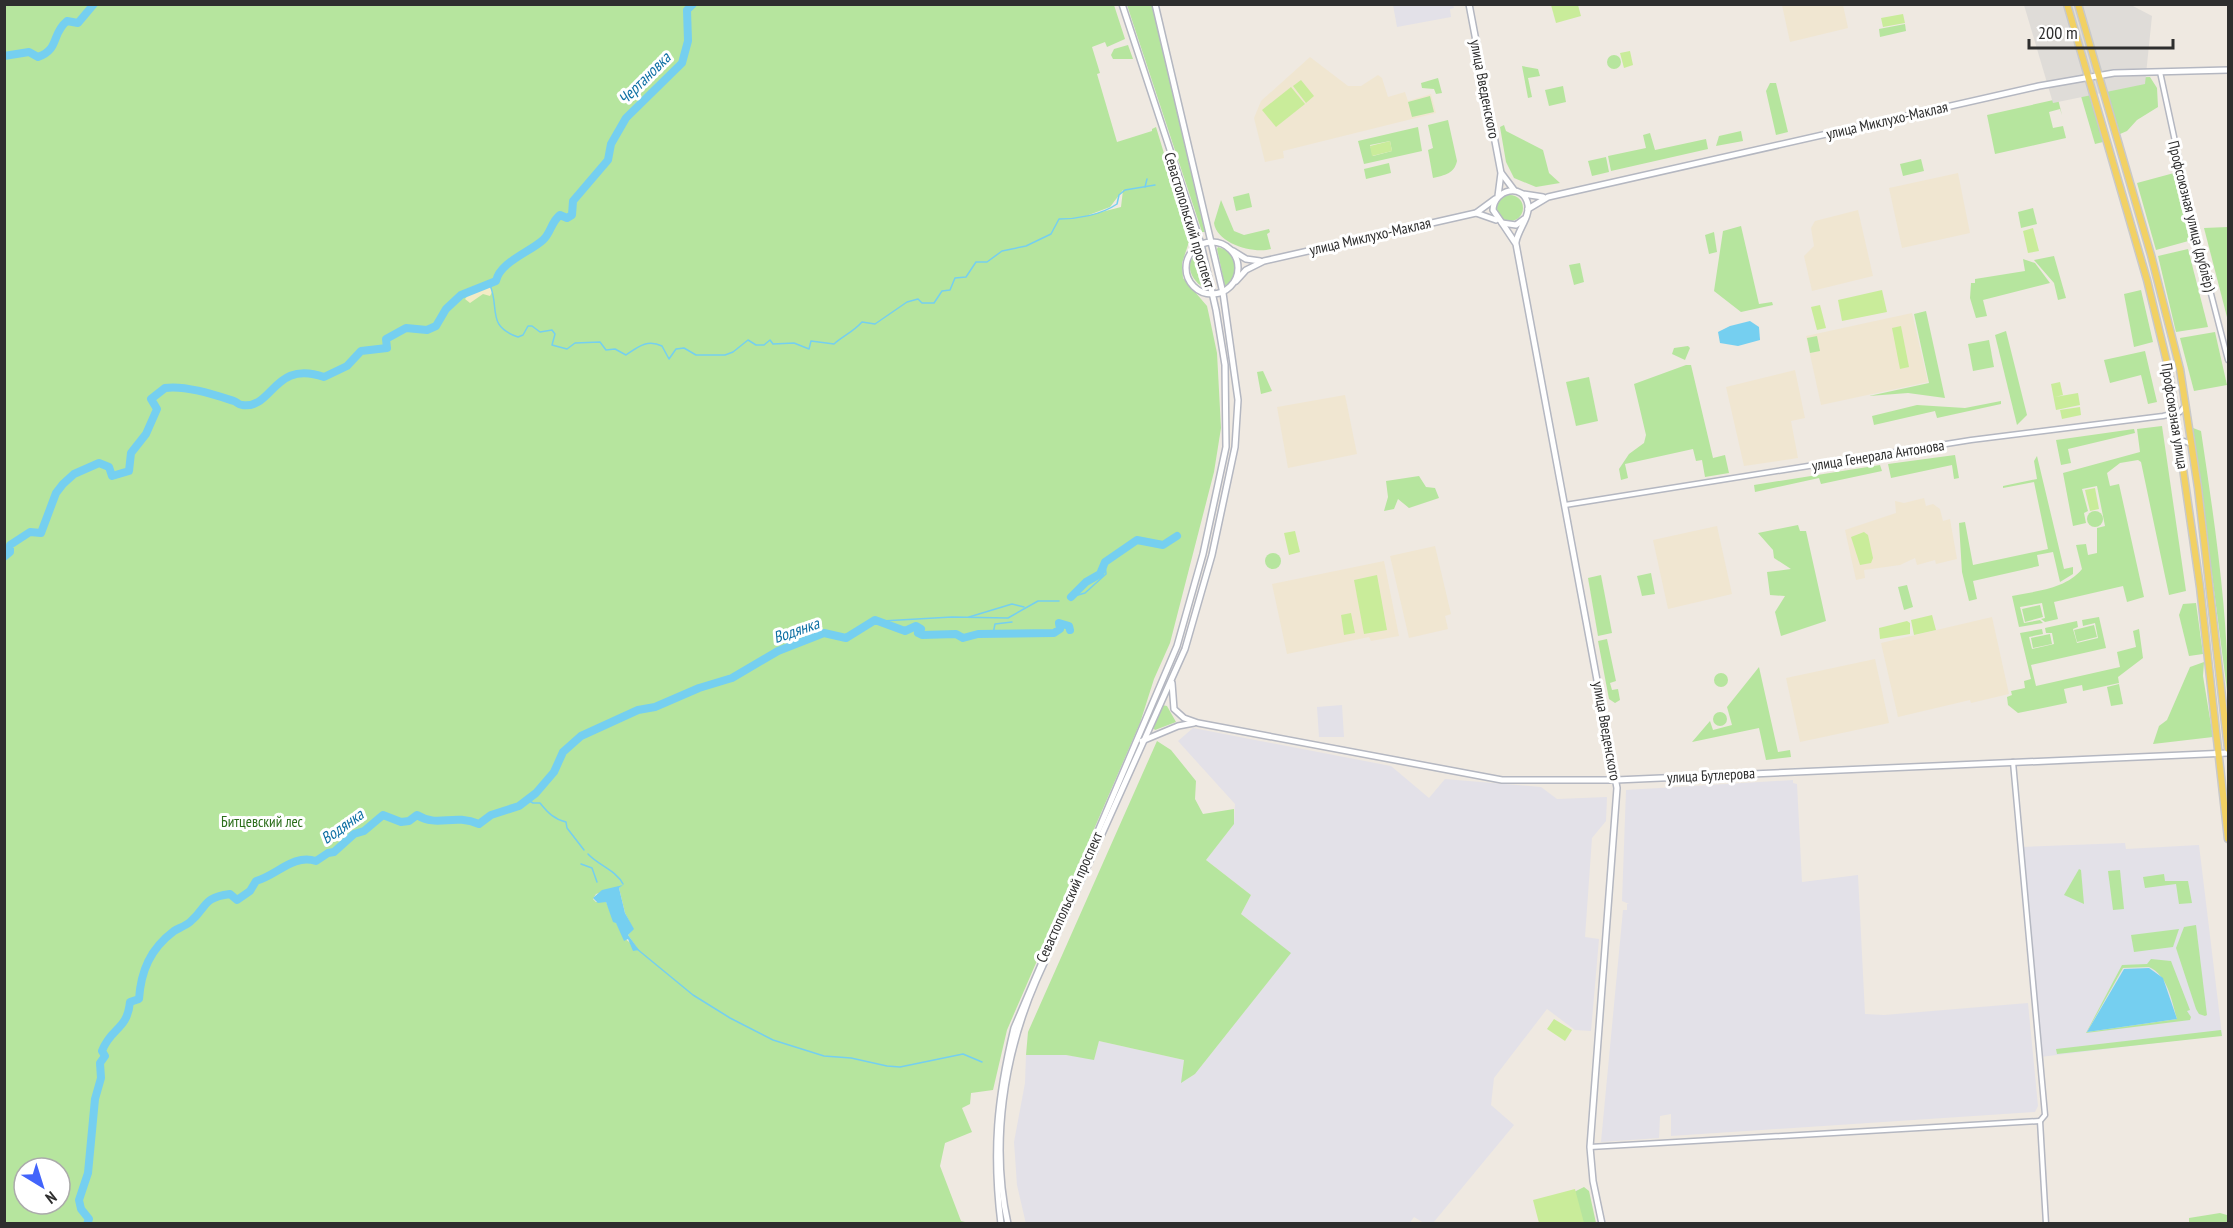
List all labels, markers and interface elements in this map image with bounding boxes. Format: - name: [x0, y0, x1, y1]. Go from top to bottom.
- scale bar: [2029, 12, 2173, 50]
- text: 200 m: [2038, 21, 2078, 44]
- street label: улица Введенского: [1466, 38, 1504, 140]
- water label: Чертановка: [614, 47, 675, 108]
- street label: улица Миклухо-Маклая: [1824, 97, 1950, 143]
- street label: Профсоюзная улица (дублёр): [2164, 139, 2220, 294]
- street label: Севастопольский проспект: [1160, 150, 1220, 290]
- street label: улица Миклухо-Маклая: [1307, 213, 1433, 259]
- street label: Профсоюзная улица: [2157, 362, 2193, 470]
- street label: улица Генерала Антонова: [1810, 435, 1946, 475]
- water label: Водянка: [770, 612, 823, 647]
- street label: улица Введенского: [1589, 680, 1625, 782]
- street label: улица Бутлерова: [1666, 763, 1756, 787]
- water label: Водянка: [317, 803, 368, 848]
- park label: Битцевский лес: [221, 812, 304, 831]
- street label: Севастопольский проспект: [1032, 829, 1106, 965]
- north arrow: [12, 1156, 72, 1216]
- text: N: [42, 1187, 61, 1208]

